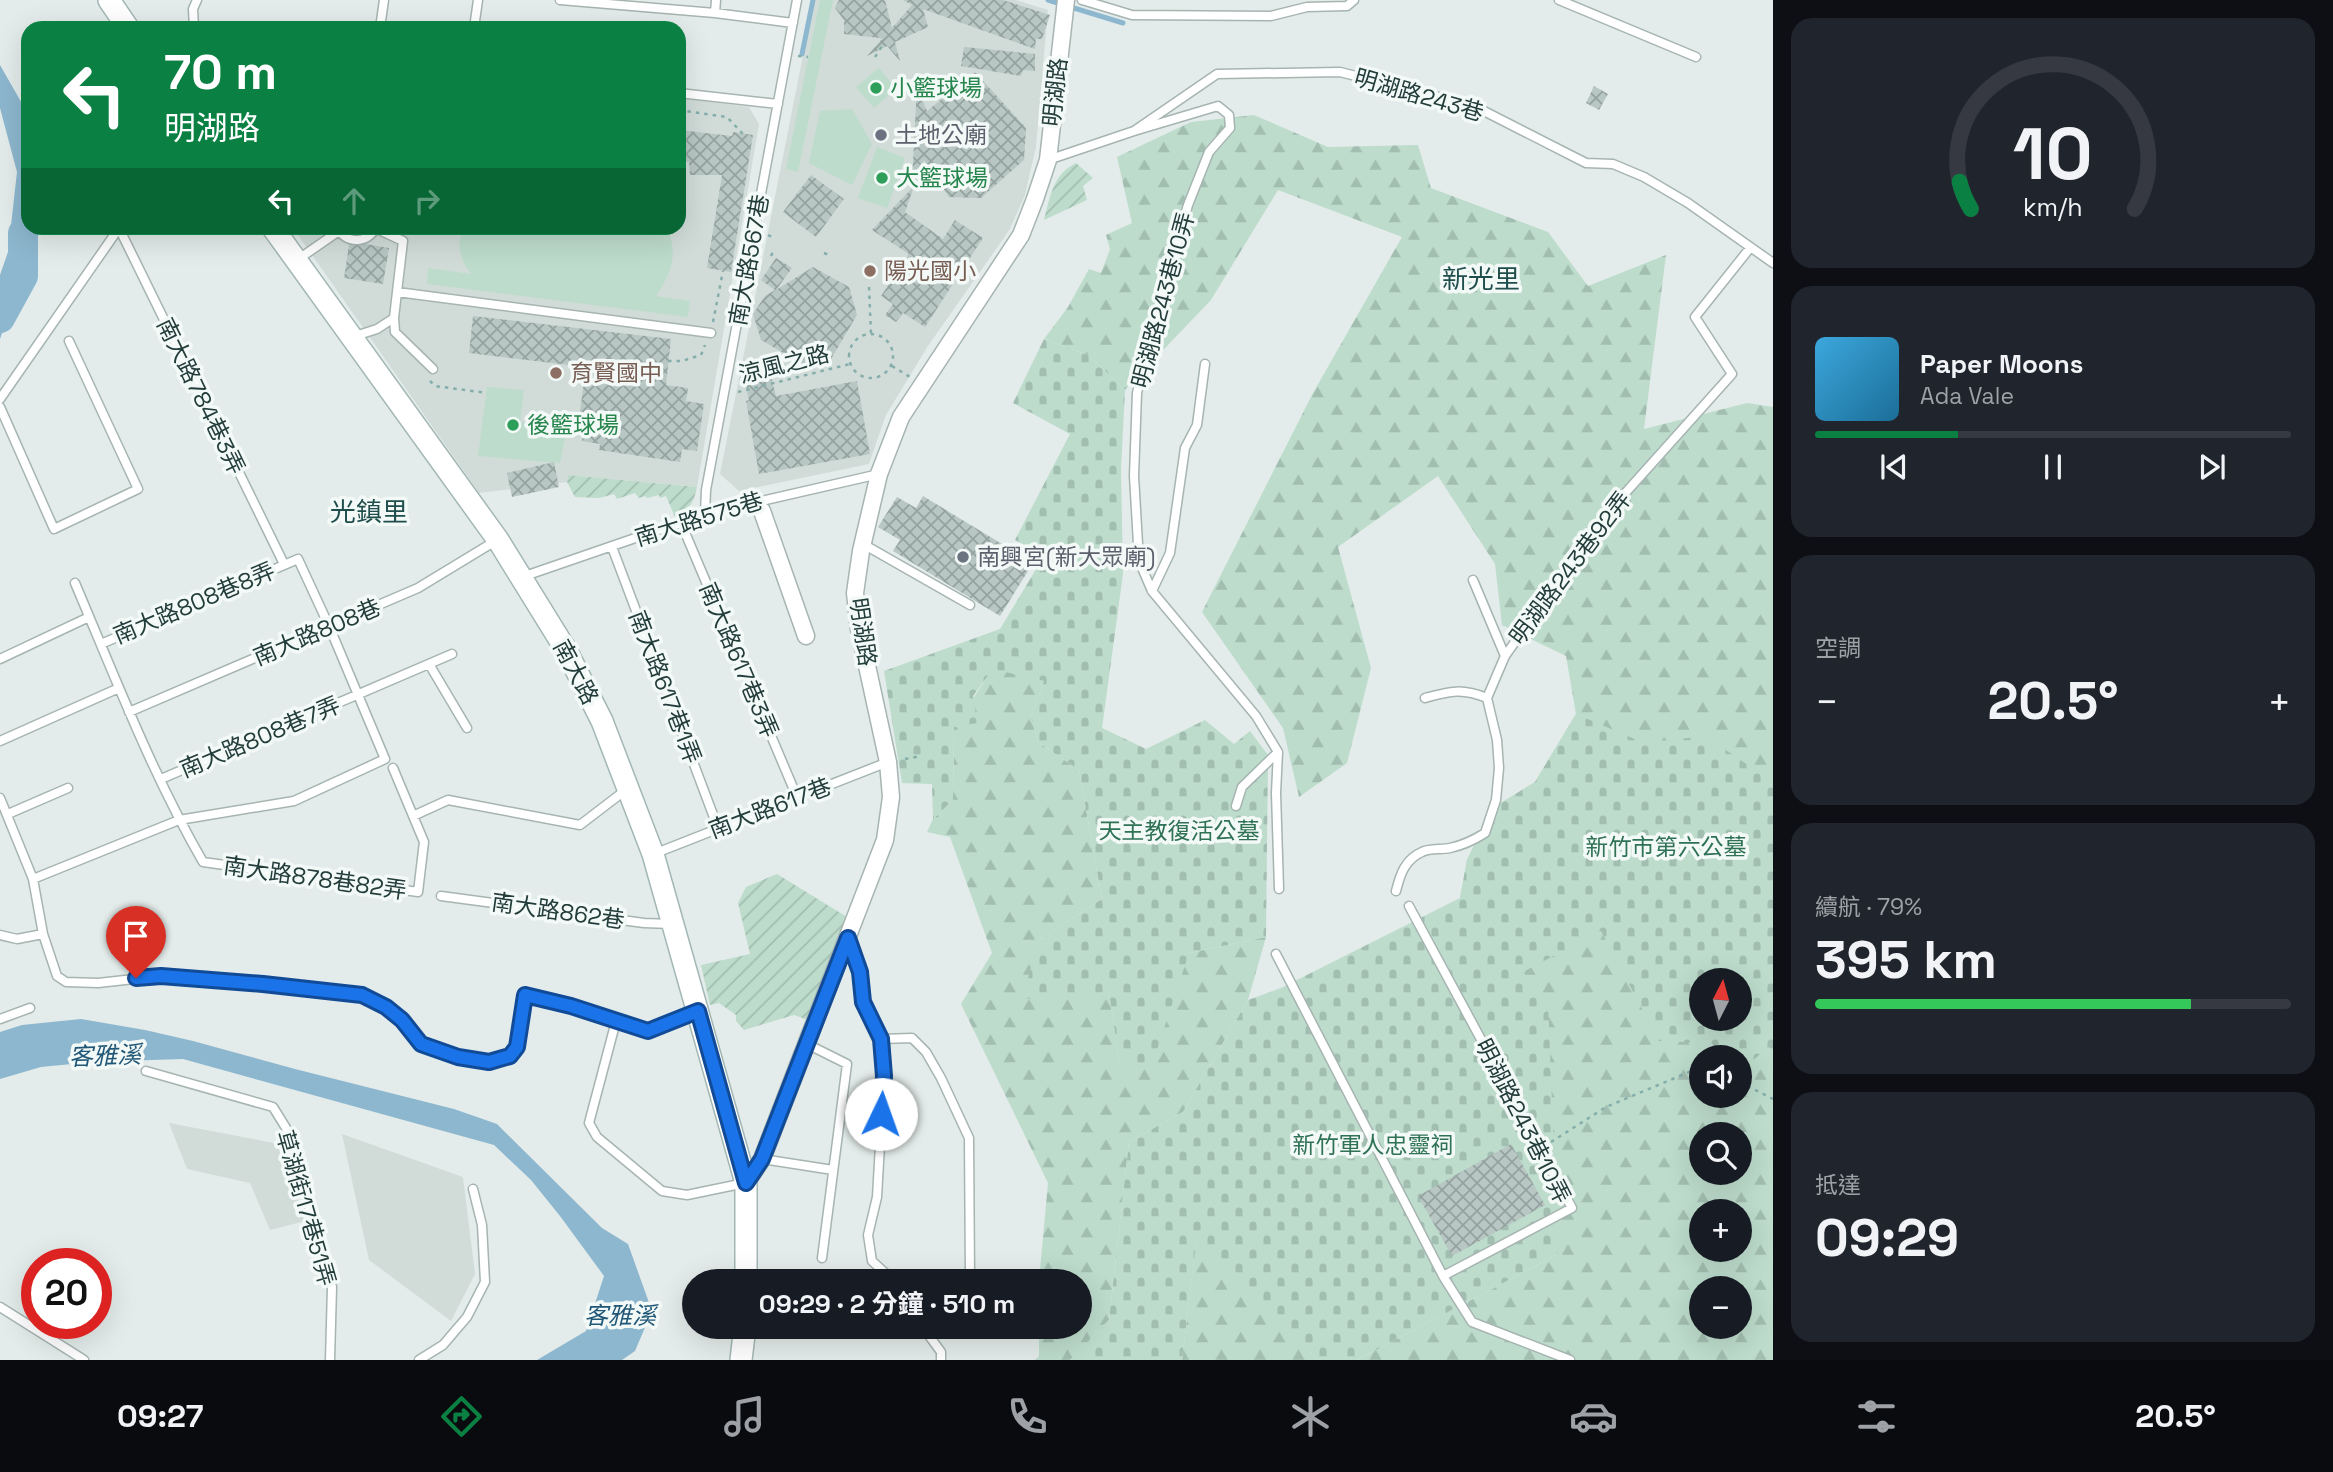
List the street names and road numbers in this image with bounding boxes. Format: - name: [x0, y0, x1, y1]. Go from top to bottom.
- street label: 明湖路: [1036, 56, 1074, 128]
- street label: 明湖路243巷: [1351, 62, 1487, 128]
- street label: 南大路567巷: [723, 192, 775, 328]
- street label: 明湖路243巷10弄: [1125, 209, 1201, 391]
- street label: 南大路784巷3弄: [150, 313, 252, 479]
- street label: 涼風之路: [736, 338, 832, 390]
- street label: 南大路575巷: [631, 485, 767, 553]
- street label: 明湖路243巷92弄: [1503, 485, 1637, 651]
- street label: 南大路808巷8弄: [109, 555, 279, 651]
- street label: 南大路617巷3弄: [693, 578, 785, 742]
- street label: 南大路808巷: [249, 592, 385, 672]
- street label: 明湖路: [843, 596, 883, 668]
- street label: 南大路617巷1弄: [622, 606, 708, 768]
- street label: 南大路: [547, 634, 605, 710]
- street label: 南大路808巷7弄: [175, 690, 345, 784]
- street label: 南大路617巷: [705, 771, 835, 845]
- street label: 南大路878巷82弄: [222, 850, 408, 906]
- street label: 南大路862巷: [489, 887, 627, 935]
- street label: 明湖路243巷10弄: [1469, 1034, 1577, 1208]
- street label: 草湖街17巷51弄: [269, 1127, 343, 1289]

